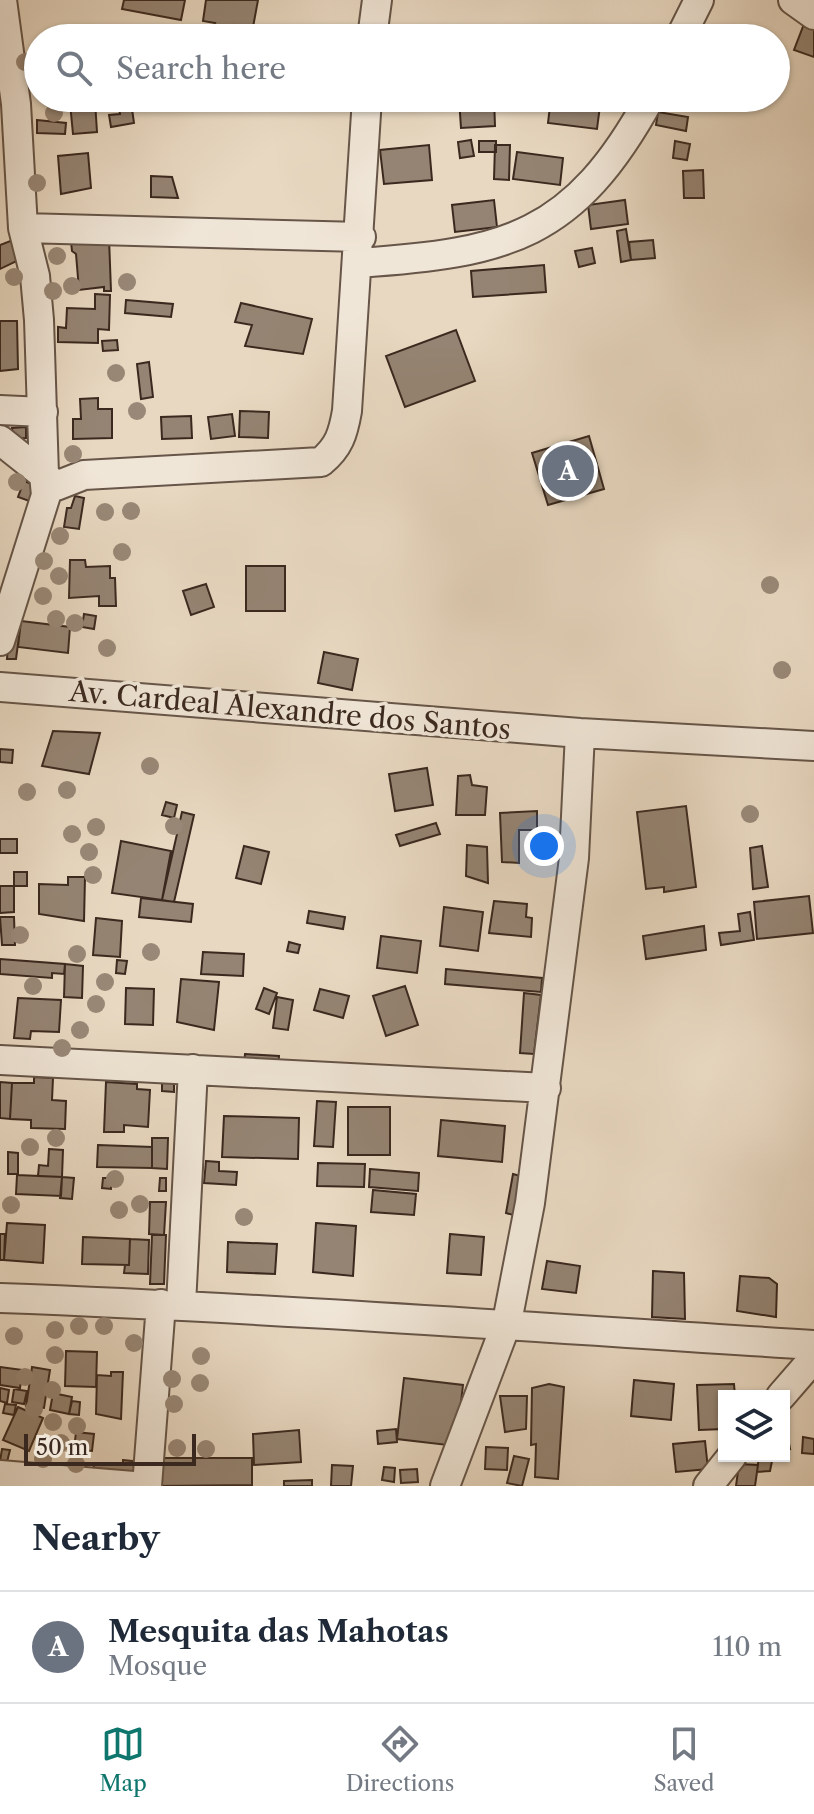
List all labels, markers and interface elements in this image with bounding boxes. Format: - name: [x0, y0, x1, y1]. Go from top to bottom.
- search box: [24, 24, 790, 112]
- icon: search: [52, 46, 96, 90]
- text: Search here: [116, 50, 286, 87]
- pin: A: [542, 441, 594, 501]
- street label: Av. Cardeal Alexandre dos Santos: [67, 674, 512, 746]
- your location: [524, 826, 564, 866]
- map controls: [718, 1390, 790, 1462]
- button: layers: [718, 1390, 790, 1462]
- scale bar: [24, 1430, 196, 1466]
- text: 50 m: [36, 1434, 88, 1461]
- text: Nearby: [32, 1517, 160, 1559]
- text: Mesquita das Mahotas: [108, 1613, 449, 1650]
- text: A: [48, 1631, 68, 1663]
- text: 110 m: [713, 1631, 782, 1663]
- text: Mosque: [108, 1650, 207, 1682]
- tab: Map: [99, 1722, 147, 1797]
- tab: Directions: [346, 1722, 454, 1797]
- tab: Saved: [653, 1722, 714, 1797]

